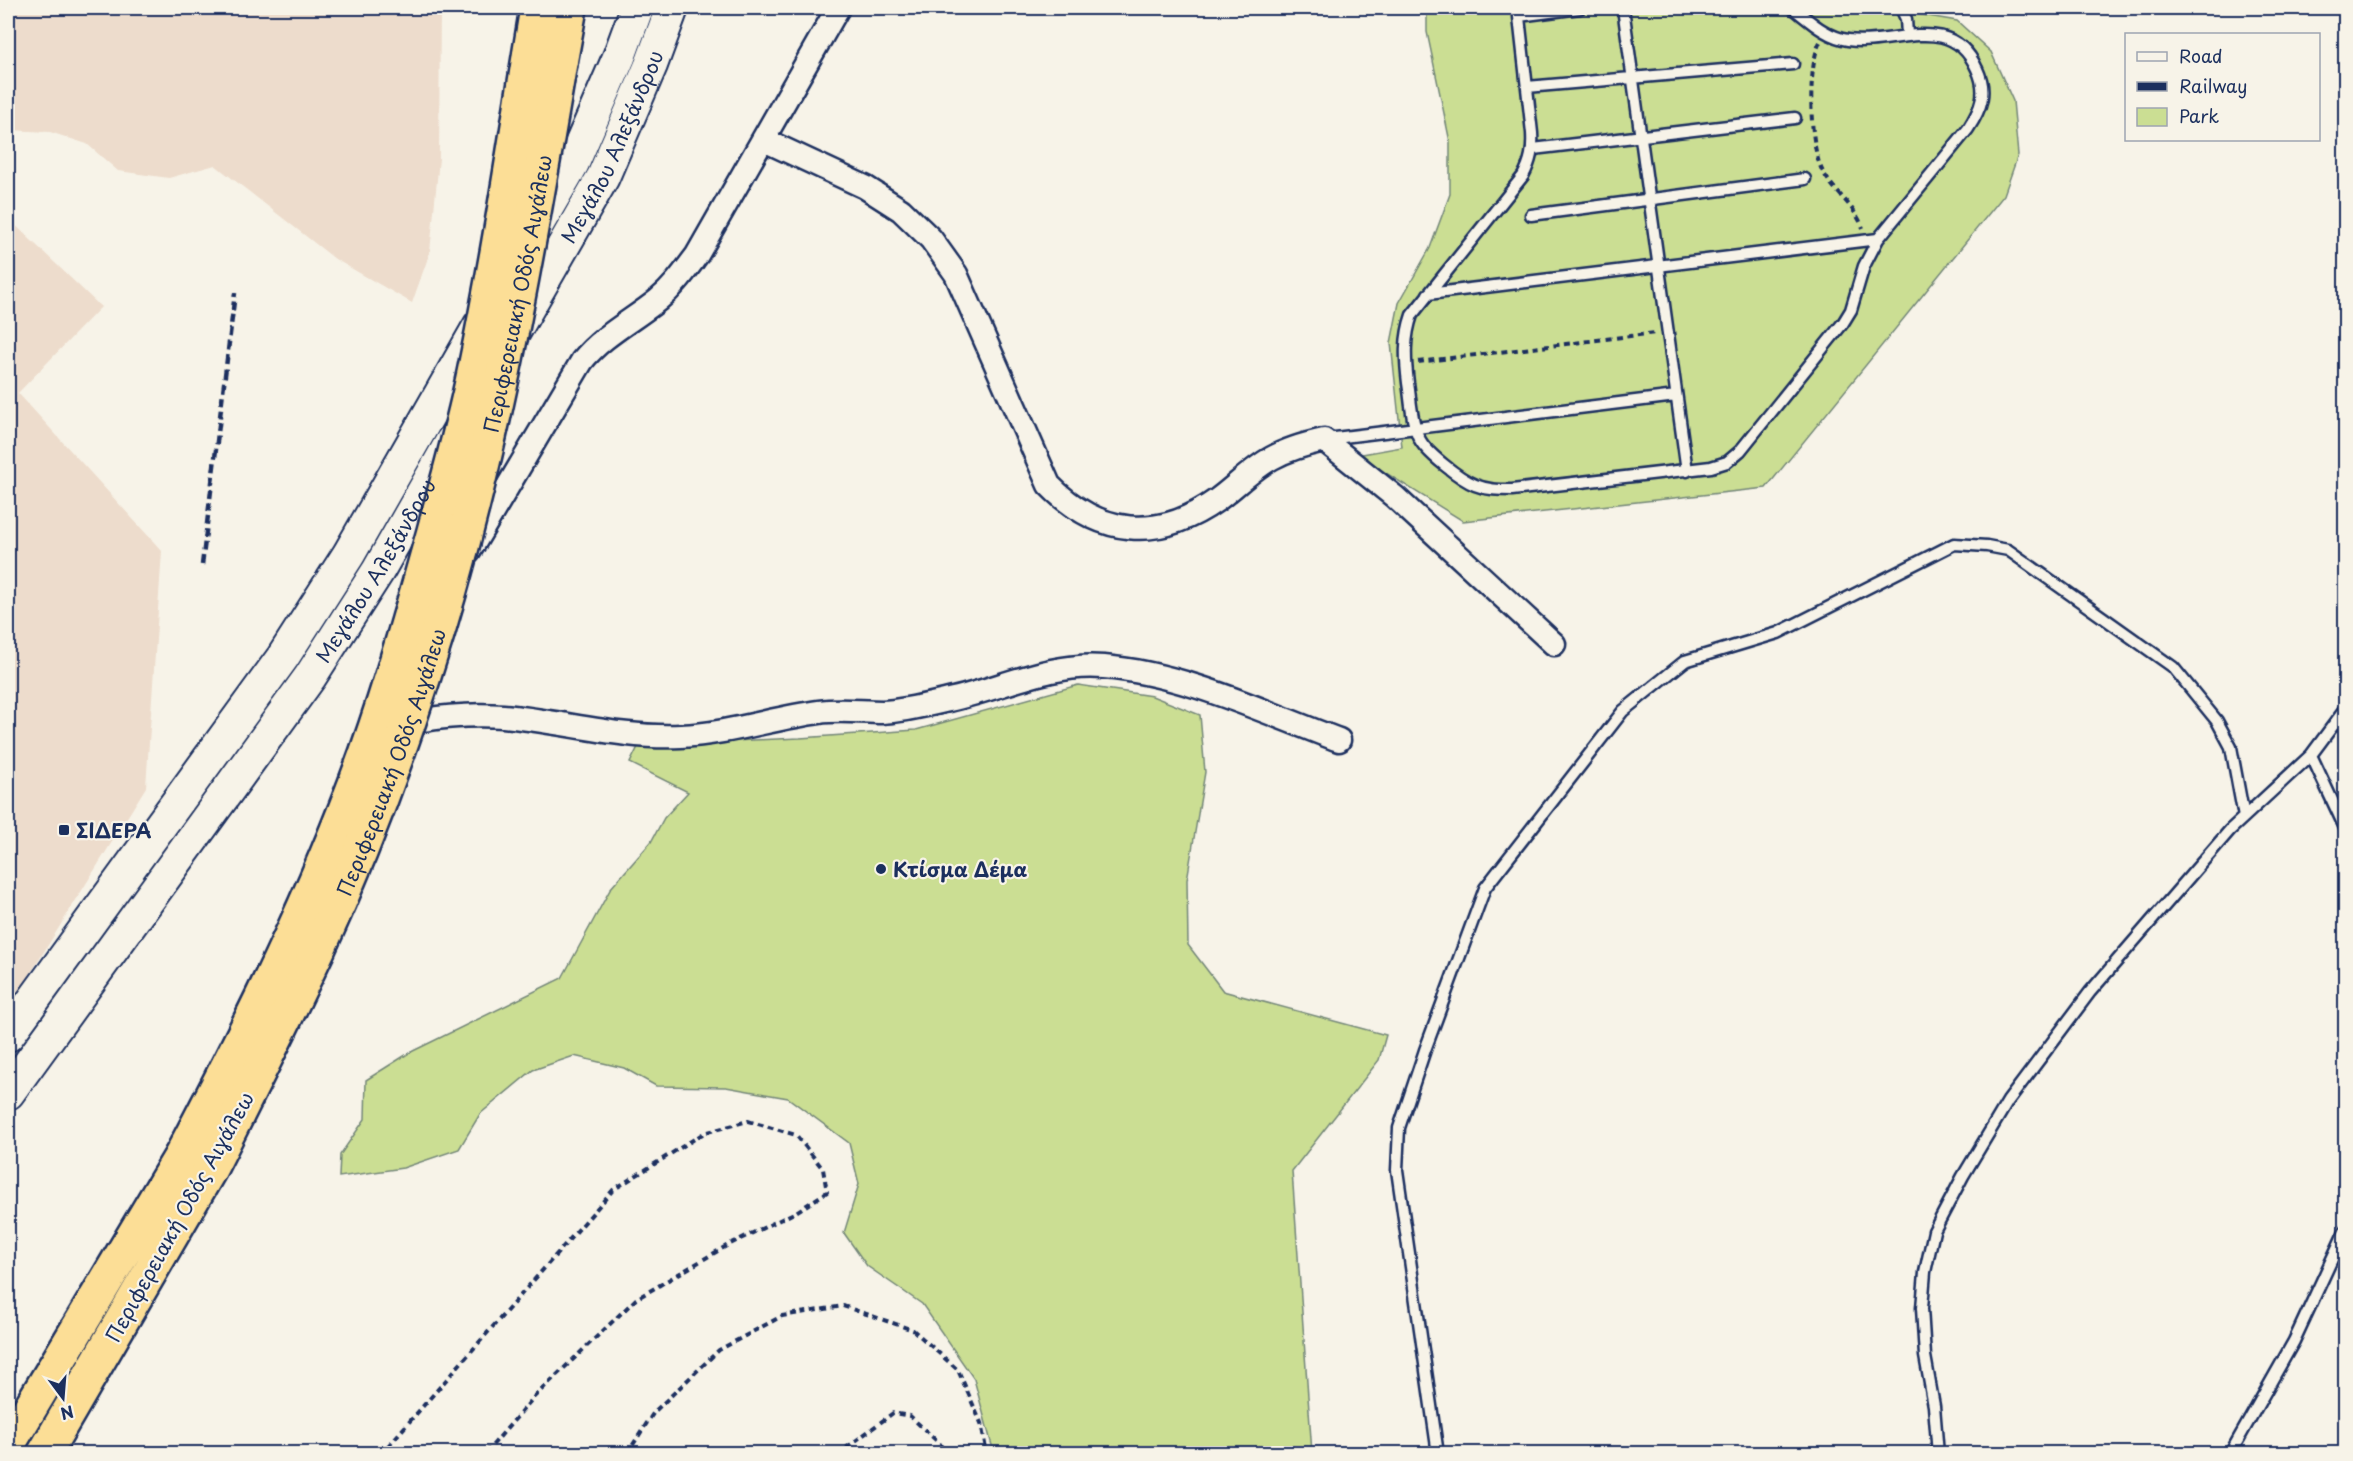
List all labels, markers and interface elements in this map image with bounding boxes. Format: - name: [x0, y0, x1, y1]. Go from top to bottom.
- legend: [2125, 33, 2320, 141]
- text: Road: [2179, 42, 2223, 69]
- street label: Μεγάλου Αλεξάνδρου: [553, 46, 670, 249]
- text: Railway: [2179, 72, 2247, 99]
- text: Park: [2179, 102, 2219, 129]
- street label: Περιφερειακή Οδός Αιγάλεω: [475, 152, 559, 436]
- street label: Μεγάλου Αλεξάνδρου: [308, 473, 443, 669]
- street label: Περιφερειακή Οδός Αιγάλεω: [329, 625, 453, 901]
- place label: ΣΙΔΕΡΑ: [76, 815, 152, 845]
- marker: ΣΙΔΕΡΑ: [57, 823, 71, 837]
- place label: Κτίσμα Δέμα: [893, 854, 1027, 884]
- marker: Κτίσμα Δέμα: [874, 862, 888, 876]
- street label: Περιφερειακή Οδός Αιγάλεω: [97, 1086, 261, 1348]
- north arrow: [33, 1368, 93, 1428]
- text: N: [58, 1400, 77, 1427]

